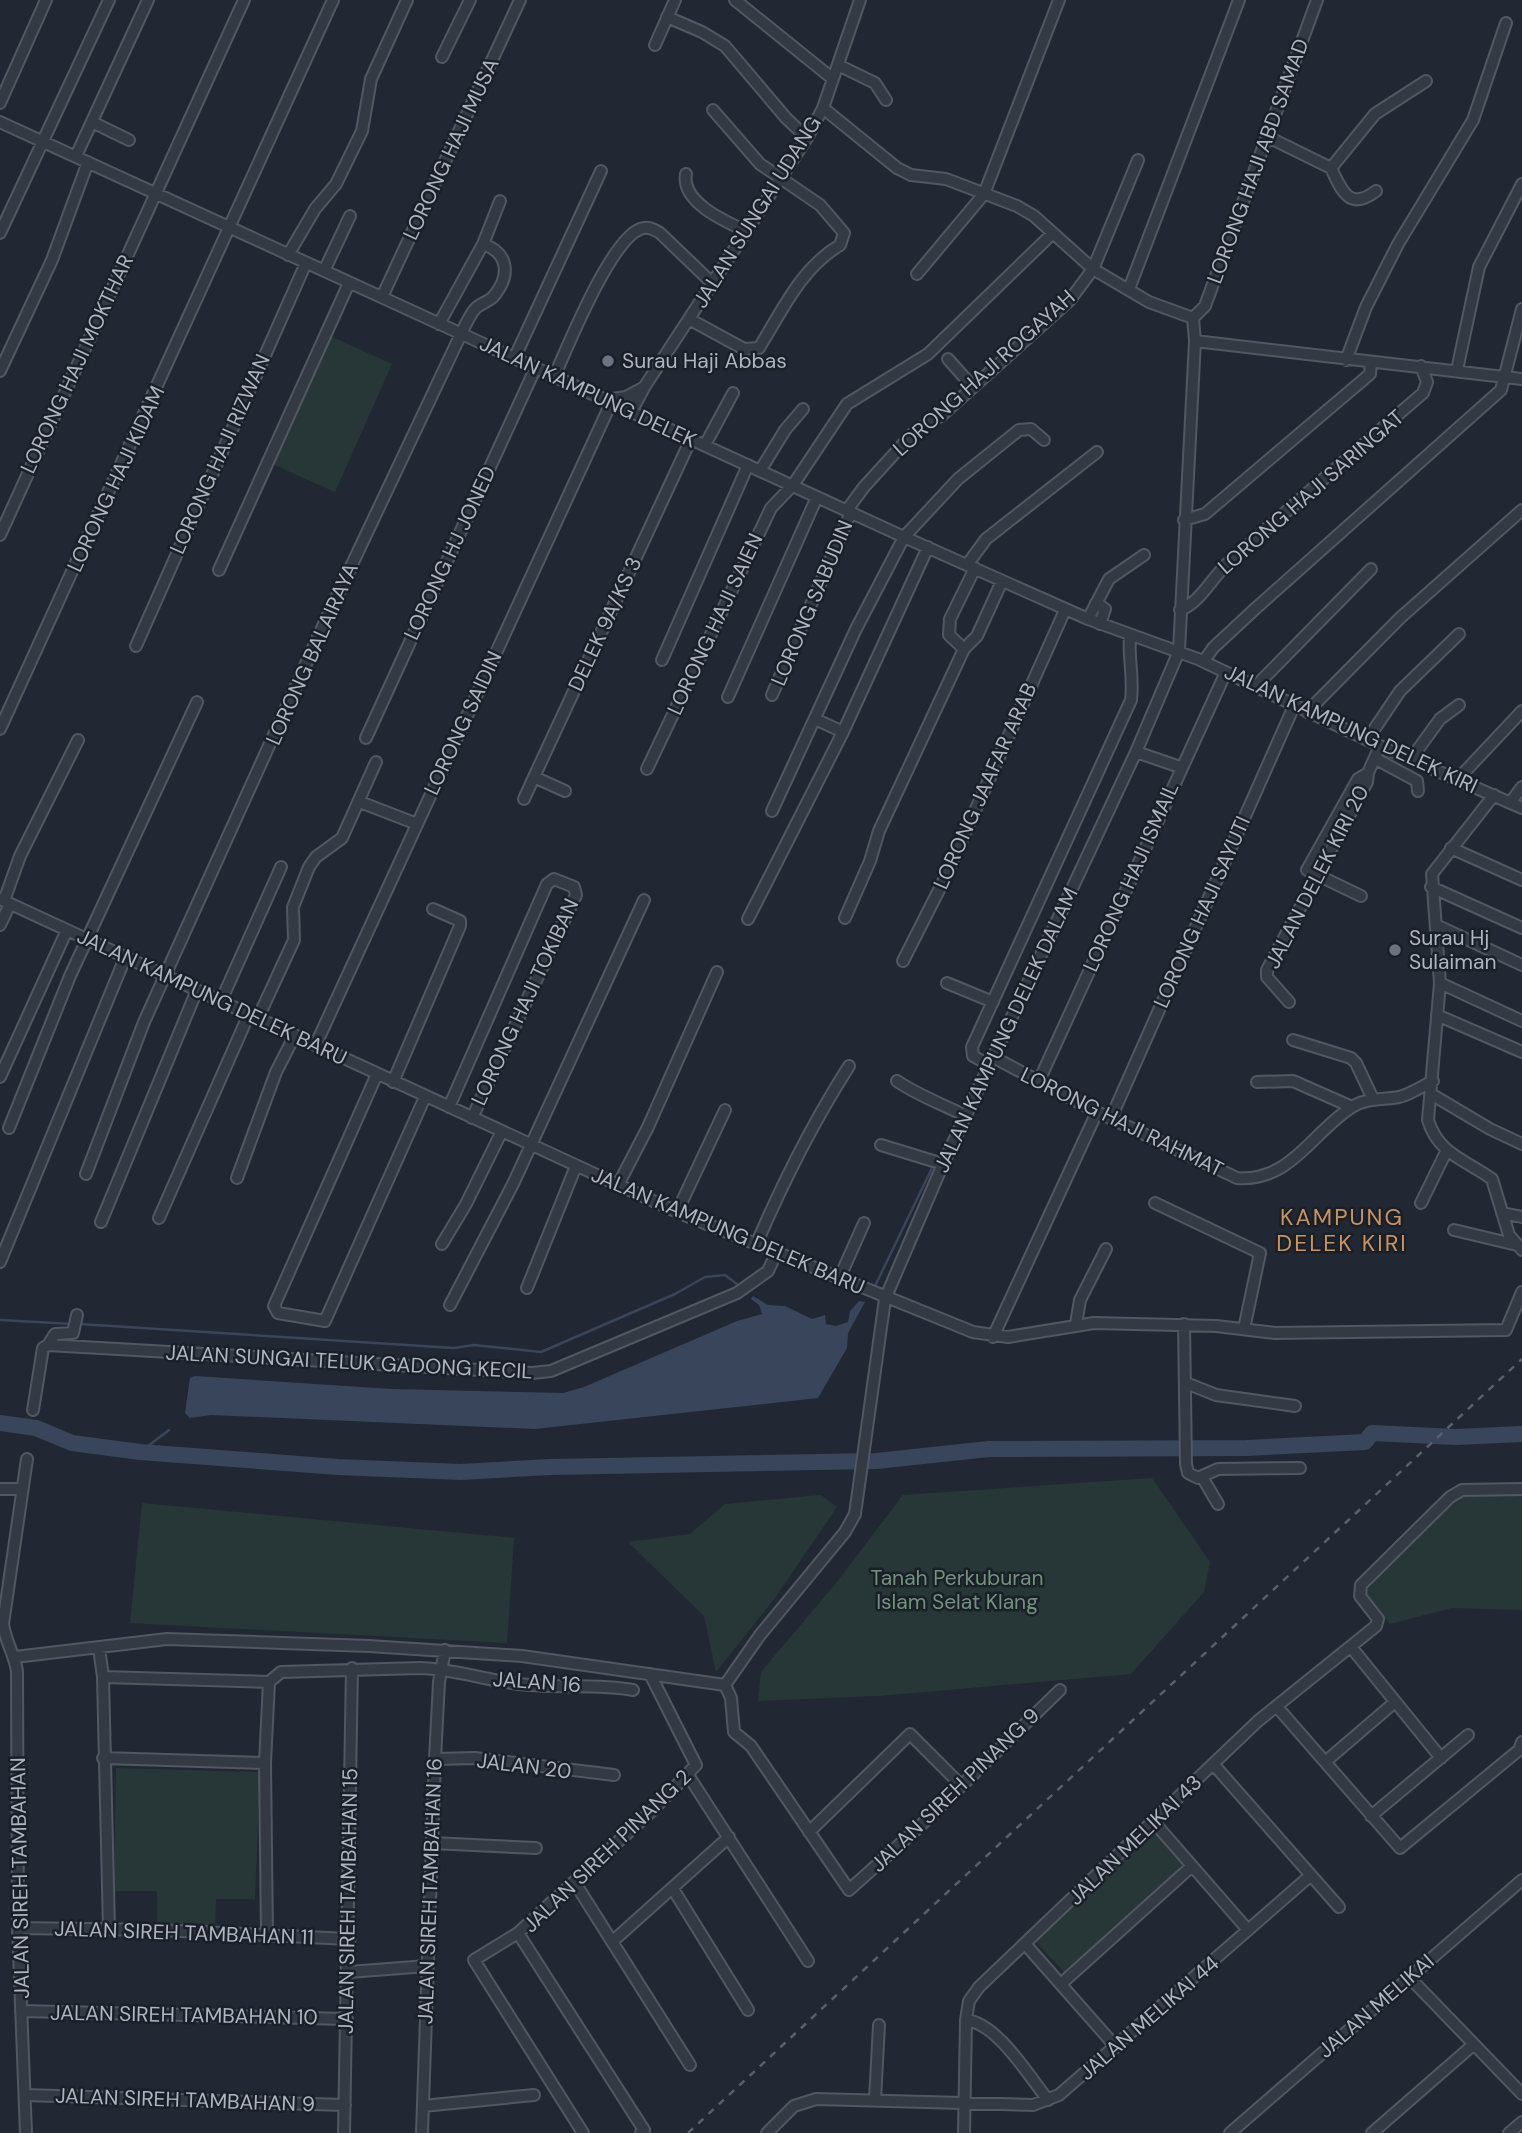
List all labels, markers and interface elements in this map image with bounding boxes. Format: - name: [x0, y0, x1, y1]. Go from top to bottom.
- street label: LORONG HAJI ABD SAMAD: [1201, 35, 1315, 287]
- street label: LORONG HAJI MUSA: [397, 54, 505, 244]
- street label: JALAN SUNGAI UDANG: [686, 111, 828, 313]
- street label: LORONG HAJI MOKTHAR: [14, 250, 140, 478]
- street label: LORONG HAJI ROGAYAH: [887, 284, 1081, 462]
- street label: JALAN KAMPUNG DELEK: [475, 329, 701, 455]
- place label: Surau Haji Abbas: [622, 347, 787, 375]
- street label: LORONG HAJI RIZWAN: [163, 350, 277, 558]
- marker: Surau Haji Abbas: [600, 353, 616, 369]
- street label: LORONG HAJI KIDAM: [61, 381, 171, 577]
- street label: LORONG HAJI SARINGAT: [1212, 403, 1410, 581]
- street label: LORONG HJ JONED: [397, 462, 503, 644]
- street label: LORONG SABUDIN: [765, 516, 859, 690]
- street label: LORONG HAJI SAIEN: [661, 529, 769, 719]
- street label: DELEK 9A/KS 3: [562, 552, 648, 696]
- street label: LORONG BALAIRAYA: [259, 559, 365, 749]
- street label: LORONG SAIDIN: [417, 647, 509, 799]
- street label: JALAN KAMPUNG DELEK KIRI: [1220, 658, 1482, 800]
- street label: LORONG JAAFAR ARAB: [927, 678, 1043, 894]
- street label: LORONG HAJI ISMAIL: [1077, 778, 1185, 976]
- street label: JALAN DELEK KIRI 20: [1259, 780, 1375, 974]
- street label: LORONG HAJI SAYUTI: [1147, 812, 1257, 1012]
- street label: JALAN KAMPUNG DELEK DALAM: [927, 883, 1085, 1177]
- street label: LORONG HAJI TOKIBAN: [465, 894, 585, 1110]
- street label: JALAN KAMPUNG DELEK BARU: [73, 922, 351, 1072]
- place label: Surau Hj Sulaiman: [1409, 924, 1497, 976]
- marker: Surau Hj Sulaiman: [1387, 942, 1403, 958]
- street label: LORONG HAJI RAHMAT: [1016, 1061, 1228, 1183]
- street label: JALAN KAMPUNG DELEK BARU: [587, 1161, 869, 1301]
- district label: KAMPUNG DELEK KIRI: [1276, 1202, 1408, 1258]
- street label: JALAN SUNGAI TELUK GADONG KECIL: [165, 1338, 533, 1386]
- park label: Tanah Perkuburan Islam Selat Klang: [870, 1564, 1044, 1616]
- street label: JALAN 16: [492, 1665, 582, 1699]
- street label: JALAN SIREH PINANG 9: [864, 1702, 1046, 1878]
- street label: JALAN 20: [475, 1746, 573, 1786]
- street label: JALAN SIREH TAMBAHAN: [4, 1757, 36, 1999]
- street label: JALAN SIREH TAMBAHAN 16: [411, 1757, 449, 2025]
- street label: JALAN SIREH PINANG 2: [517, 1763, 697, 1939]
- street label: JALAN SIREH TAMBAHAN 15: [332, 1768, 364, 2034]
- street label: JALAN MELIKAI 43: [1062, 1769, 1208, 1911]
- street label: JALAN SIREH TAMBAHAN 11: [54, 1914, 314, 1952]
- street label: JALAN MELIKAI: [1312, 1948, 1440, 2064]
- street label: JALAN MELIKAI 44: [1073, 1949, 1225, 2087]
- street label: JALAN SIREH TAMBAHAN 10: [50, 1999, 318, 2031]
- street label: JALAN SIREH TAMBAHAN 9: [55, 2081, 315, 2119]

